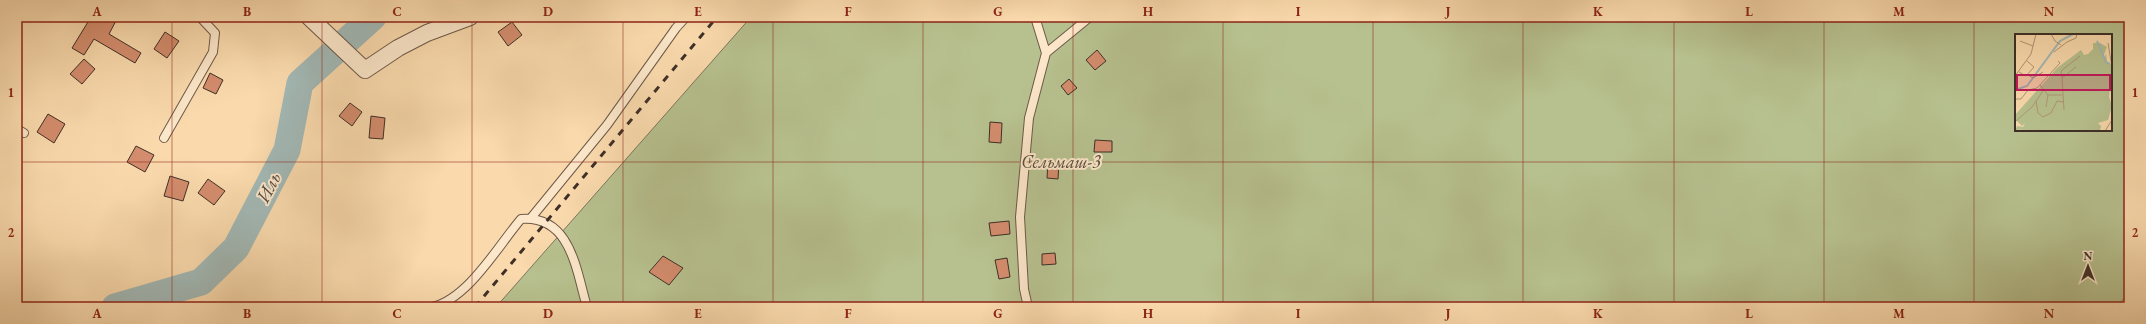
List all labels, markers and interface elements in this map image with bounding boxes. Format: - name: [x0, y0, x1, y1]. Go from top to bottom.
- text: A: [91, 3, 102, 20]
- text: B: [243, 3, 251, 20]
- text: C: [392, 3, 402, 20]
- text: D: [543, 3, 553, 20]
- text: E: [694, 3, 702, 20]
- text: F: [844, 3, 852, 20]
- text: G: [993, 3, 1003, 20]
- text: H: [1143, 3, 1154, 20]
- text: I: [1296, 3, 1301, 20]
- text: J: [1444, 3, 1451, 20]
- text: K: [1593, 3, 1604, 20]
- text: L: [1745, 3, 1753, 20]
- text: M: [1893, 3, 1905, 20]
- text: N: [2044, 3, 2055, 20]
- inset map: [2015, 34, 2112, 131]
- text: 1: [8, 84, 15, 101]
- text: 1: [2132, 84, 2139, 101]
- park label: Сельмаш-3: [1021, 150, 1101, 173]
- water label: Иль: [250, 167, 287, 208]
- text: 2: [8, 224, 15, 241]
- text: 2: [2132, 224, 2139, 241]
- north arrow: [2068, 246, 2108, 286]
- text: N: [2084, 249, 2093, 263]
- text: A: [91, 305, 102, 322]
- text: B: [243, 305, 251, 322]
- text: C: [392, 305, 402, 322]
- text: D: [543, 305, 553, 322]
- text: E: [694, 305, 702, 322]
- text: F: [844, 305, 852, 322]
- text: G: [993, 305, 1003, 322]
- text: H: [1143, 305, 1154, 322]
- text: I: [1296, 305, 1301, 322]
- text: J: [1444, 305, 1451, 322]
- text: K: [1593, 305, 1604, 322]
- text: L: [1745, 305, 1753, 322]
- text: M: [1893, 305, 1905, 322]
- text: N: [2044, 305, 2055, 322]

